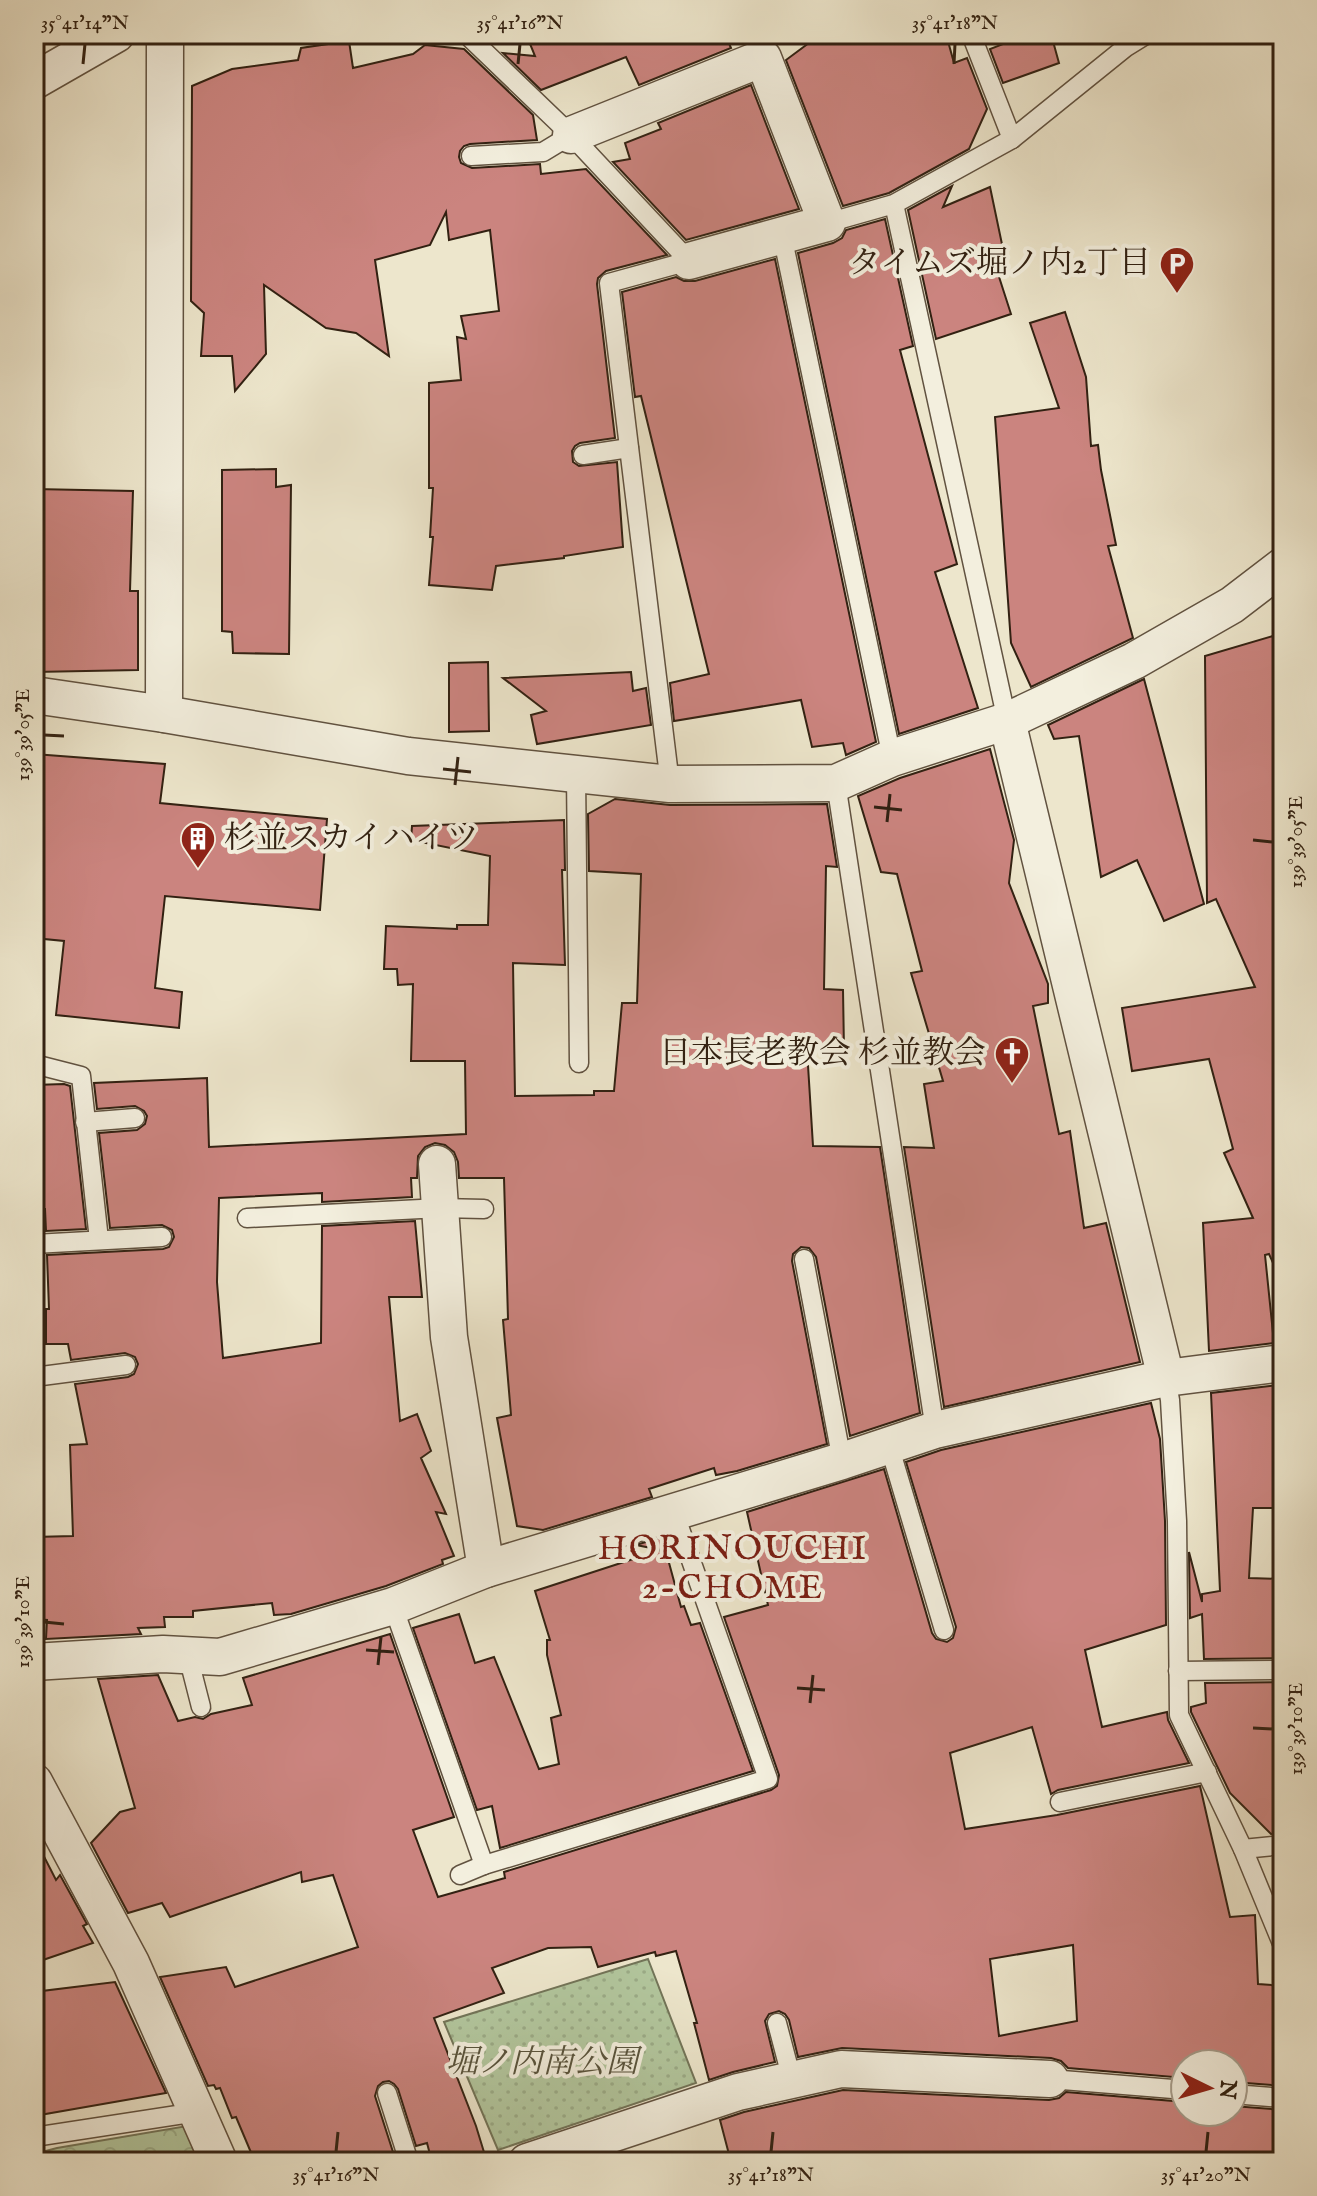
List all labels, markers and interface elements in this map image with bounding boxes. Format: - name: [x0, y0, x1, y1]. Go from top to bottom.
- text: 35°41'14"N: [41, 11, 129, 36]
- text: 35°41'16"N: [477, 11, 563, 36]
- text: 35°41'18"N: [912, 11, 998, 36]
- place label: タイムズ堀ノ内2丁目: [849, 244, 1151, 285]
- parking icon: タイムズ堀ノ内2丁目: [1158, 245, 1196, 295]
- text: 139°39'05"E: [11, 689, 36, 781]
- text: 139°39'05"E: [1284, 796, 1309, 888]
- place label: 杉並スカイハイツ: [224, 819, 478, 860]
- building icon: 杉並スカイハイツ: [179, 820, 217, 870]
- place label: 日本長老教会 杉並教会: [659, 1034, 986, 1075]
- church icon: 日本長老教会 杉並教会: [993, 1035, 1031, 1085]
- district label: HORINOUCHI 2-CHOME: [598, 1528, 868, 1610]
- text: 139°39'10"E: [11, 1576, 36, 1668]
- text: 139°39'10"E: [1284, 1683, 1309, 1775]
- park label: 堀ノ内南公園: [446, 2043, 643, 2084]
- north arrow: [1169, 2048, 1249, 2128]
- text: N: [1212, 2078, 1242, 2100]
- text: 35°41'16"N: [293, 2163, 379, 2188]
- text: 35°41'18"N: [728, 2163, 814, 2188]
- text: 35°41'20"N: [1161, 2163, 1251, 2188]

